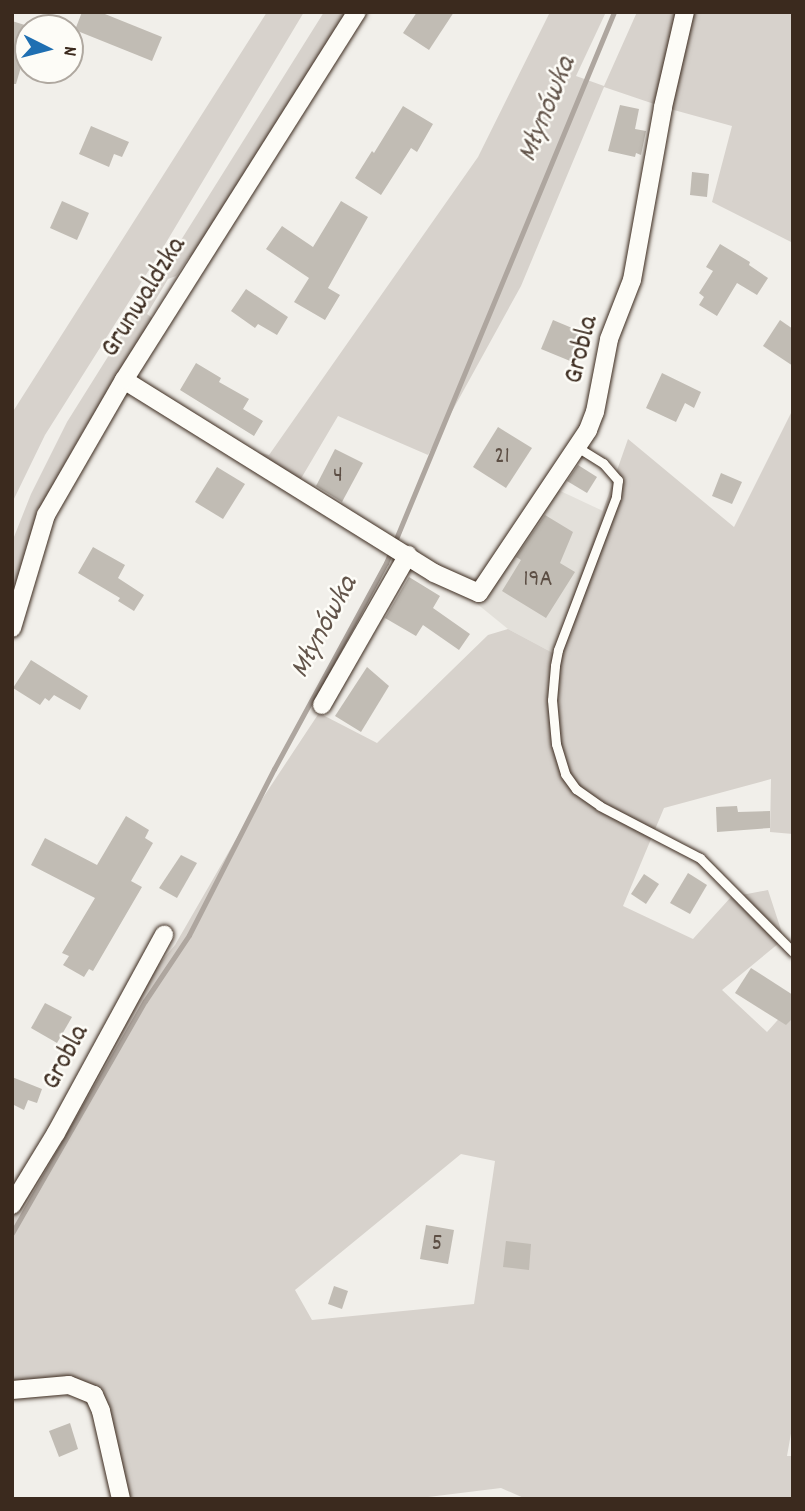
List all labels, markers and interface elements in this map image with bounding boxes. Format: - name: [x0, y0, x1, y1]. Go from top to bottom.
- north arrow: [14, 14, 84, 84]
- text: N: [54, 45, 82, 57]
- water label: Młynówka: [512, 52, 586, 168]
- street label: Grunwaldzka: [95, 232, 195, 364]
- street label: Grobla: [558, 313, 608, 387]
- house number: 21: [494, 444, 510, 472]
- house number: 4: [333, 463, 343, 491]
- house number: 19A: [523, 567, 553, 595]
- water label: Młynówka: [284, 571, 368, 685]
- street label: Grobla: [36, 1020, 98, 1096]
- house number: 5: [431, 1231, 443, 1259]

